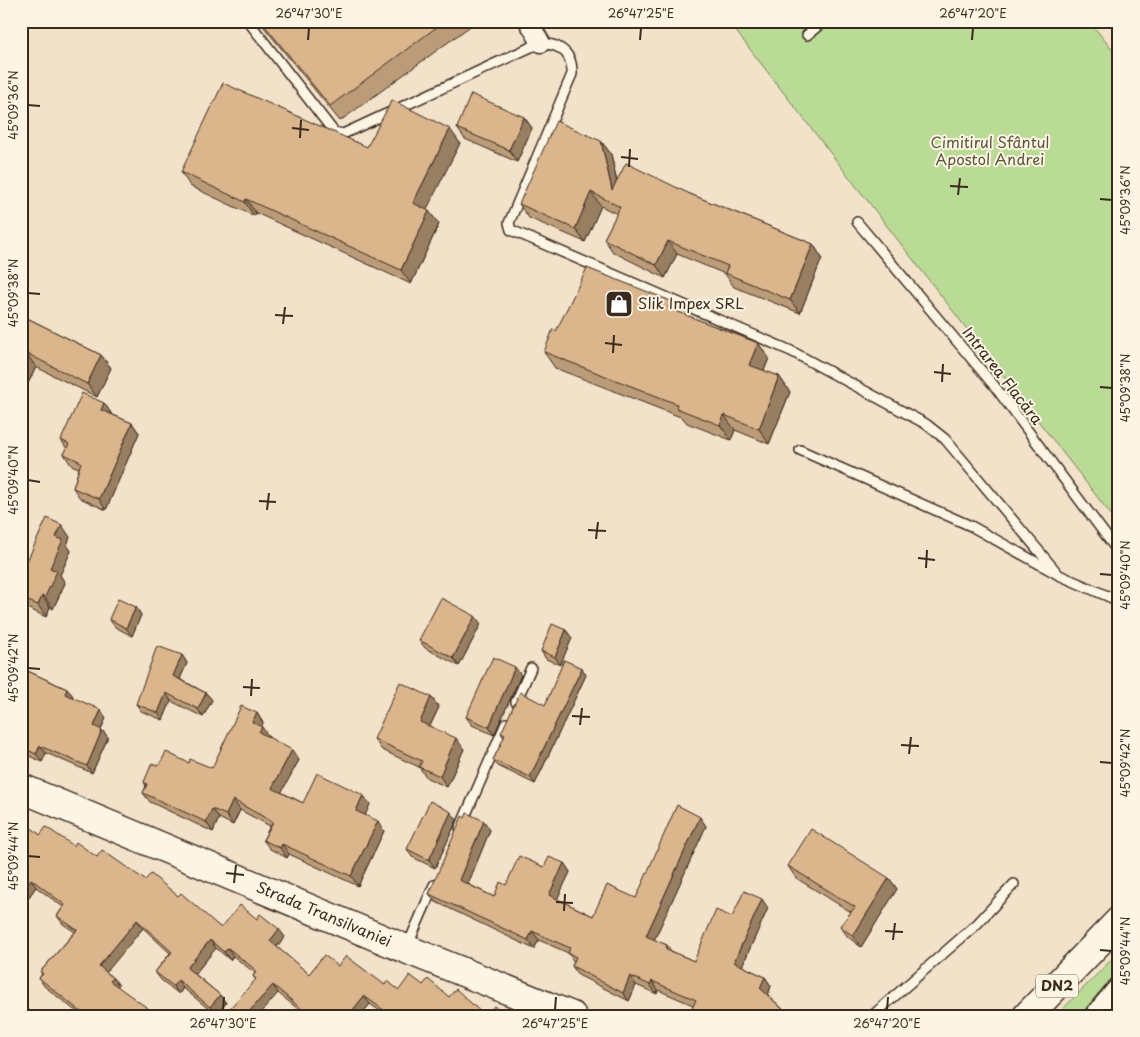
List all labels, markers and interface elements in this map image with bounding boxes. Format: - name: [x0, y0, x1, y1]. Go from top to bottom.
- text: 26°47'30"E: [275, 4, 343, 22]
- text: 26°47'25"E: [608, 4, 674, 22]
- text: 26°47'20"E: [939, 4, 1007, 22]
- text: 45°09'36"N: [4, 70, 22, 140]
- park label: Cimitirul Sfântul Apostol Andrei: [931, 130, 1049, 170]
- text: 45°09'36"N: [1116, 165, 1134, 235]
- text: 45°09'38"N: [4, 259, 22, 327]
- shop icon: Slik Impex SRL: [604, 289, 634, 319]
- place label: Slik Impex SRL: [638, 291, 744, 314]
- street label: Intrarea Flacăra: [957, 321, 1049, 430]
- text: 45°09'38"N: [1116, 354, 1134, 422]
- text: 45°09'40"N: [4, 445, 22, 515]
- text: 45°09'40"N: [1116, 540, 1134, 610]
- text: 45°09'42"N: [4, 634, 22, 702]
- text: 45°09'42"N: [1116, 729, 1134, 797]
- text: 45°09'44"N: [4, 822, 22, 890]
- street label: Strada Transilvaniei: [253, 875, 395, 952]
- text: 45°09'44"N: [1116, 917, 1134, 985]
- road number: DN2: [1036, 974, 1078, 998]
- text: 26°47'30"E: [189, 1014, 257, 1032]
- text: 26°47'25"E: [522, 1014, 588, 1032]
- text: 26°47'20"E: [853, 1014, 921, 1032]

